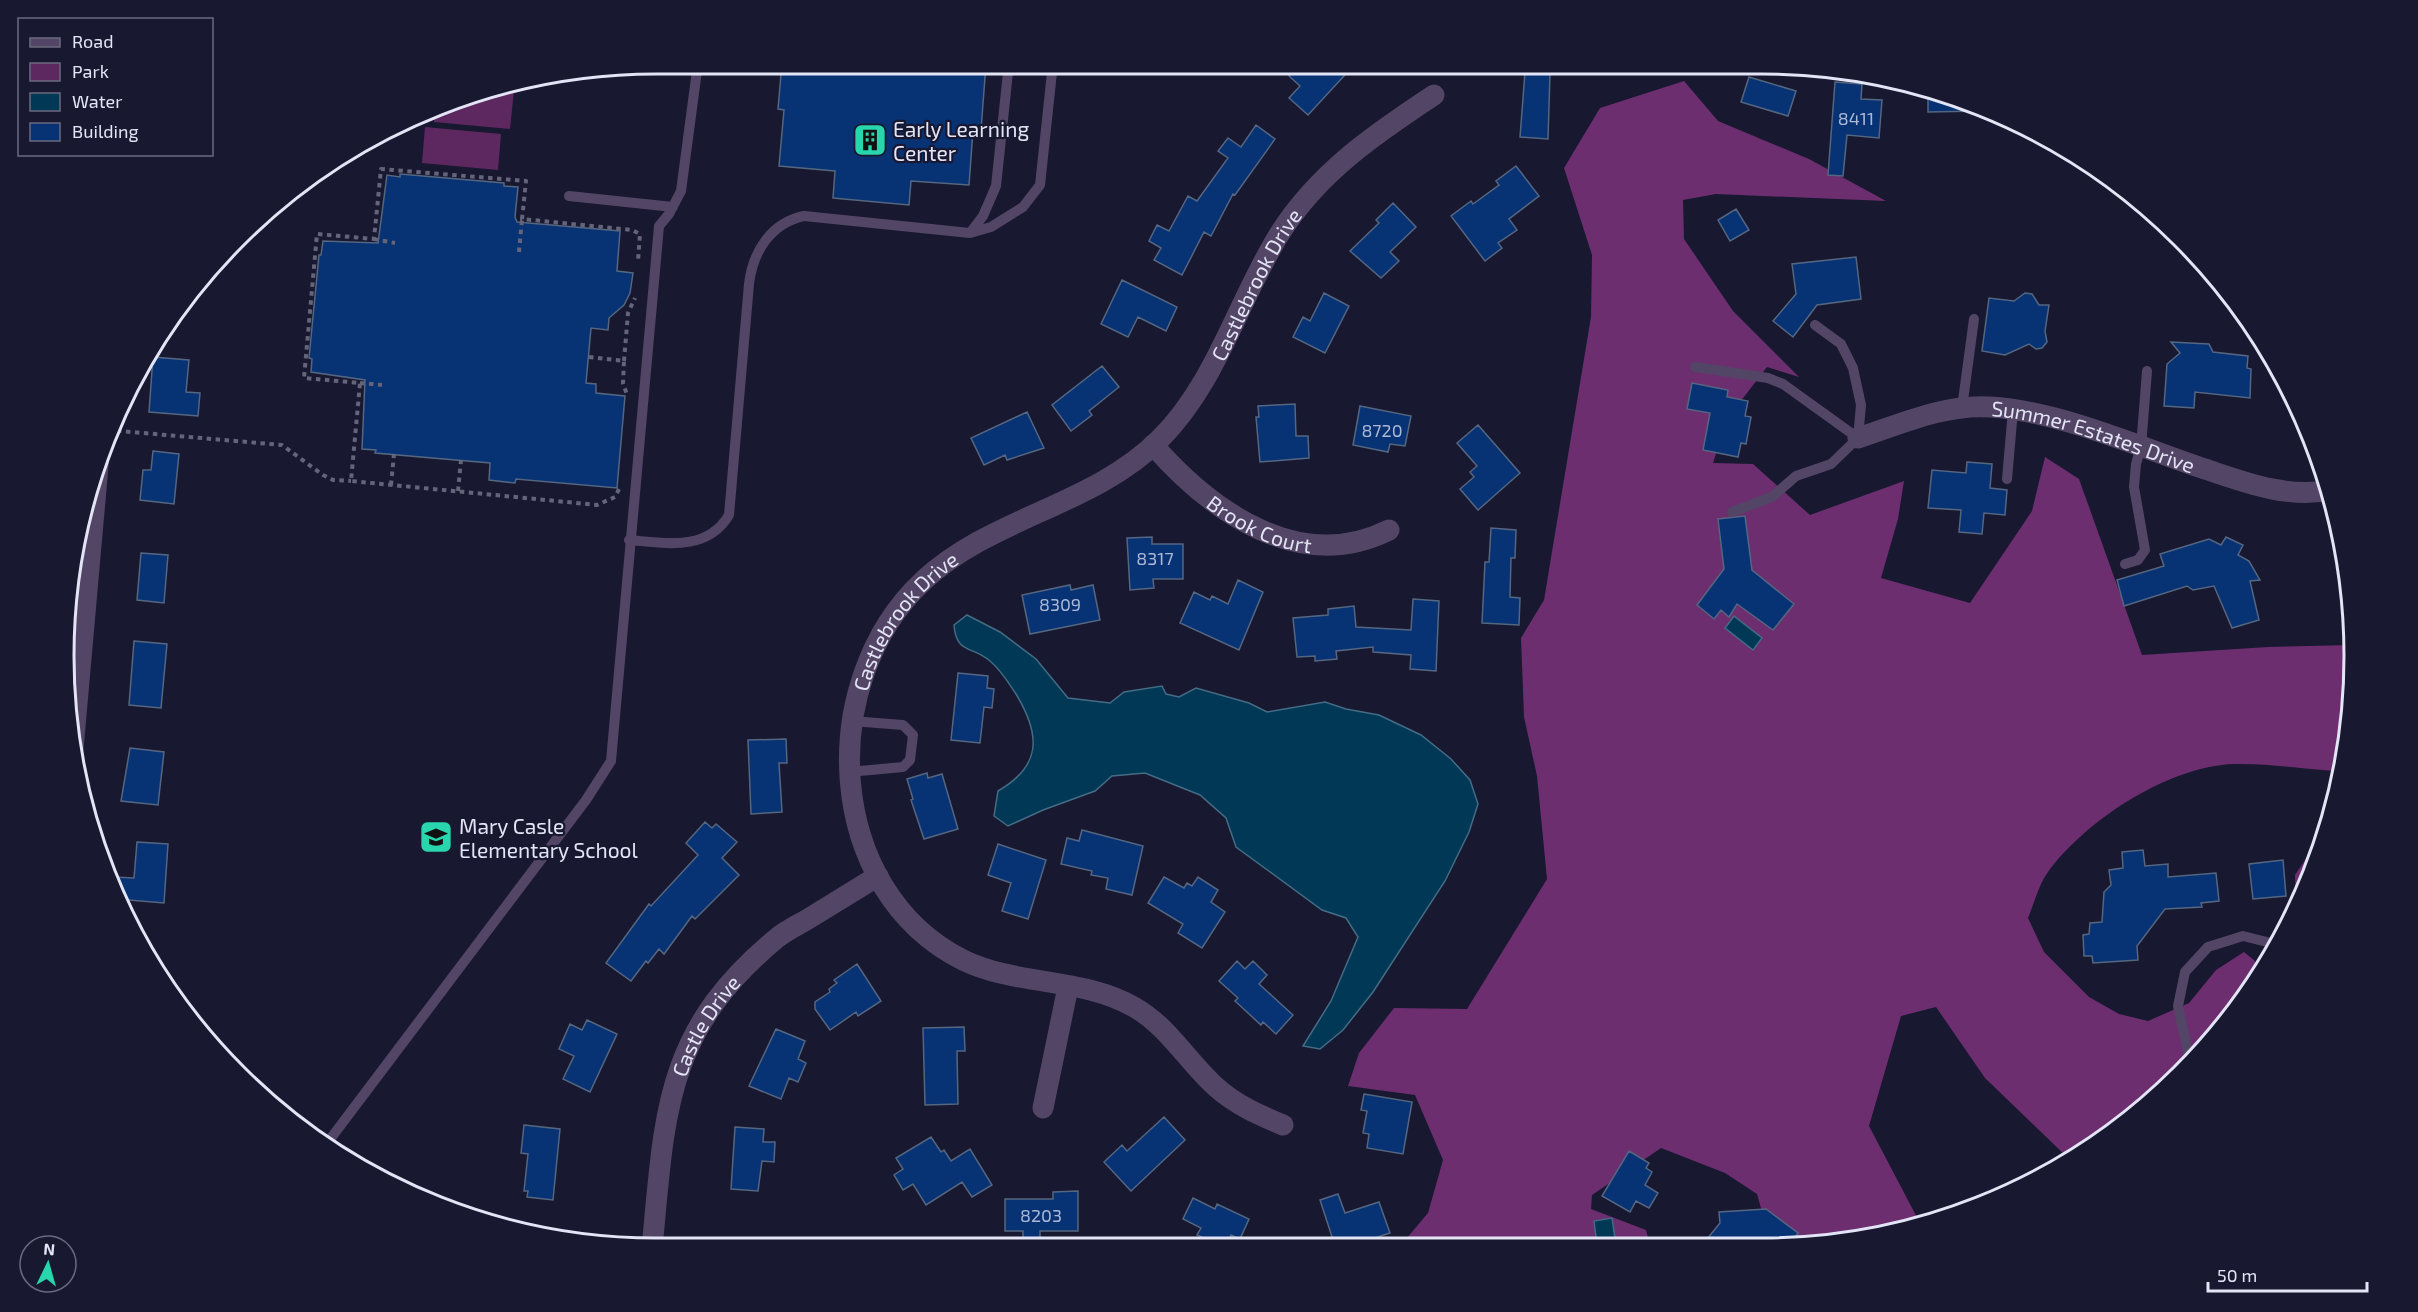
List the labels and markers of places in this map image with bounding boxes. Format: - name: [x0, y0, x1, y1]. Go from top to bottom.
- place label: Early Learning Center: [893, 116, 1029, 165]
- building icon: Early Learning Center: [852, 122, 888, 158]
- place label: Mary Casle Elementary School: [459, 813, 639, 862]
- school or university icon: Mary Casle Elementary School: [418, 819, 454, 855]

